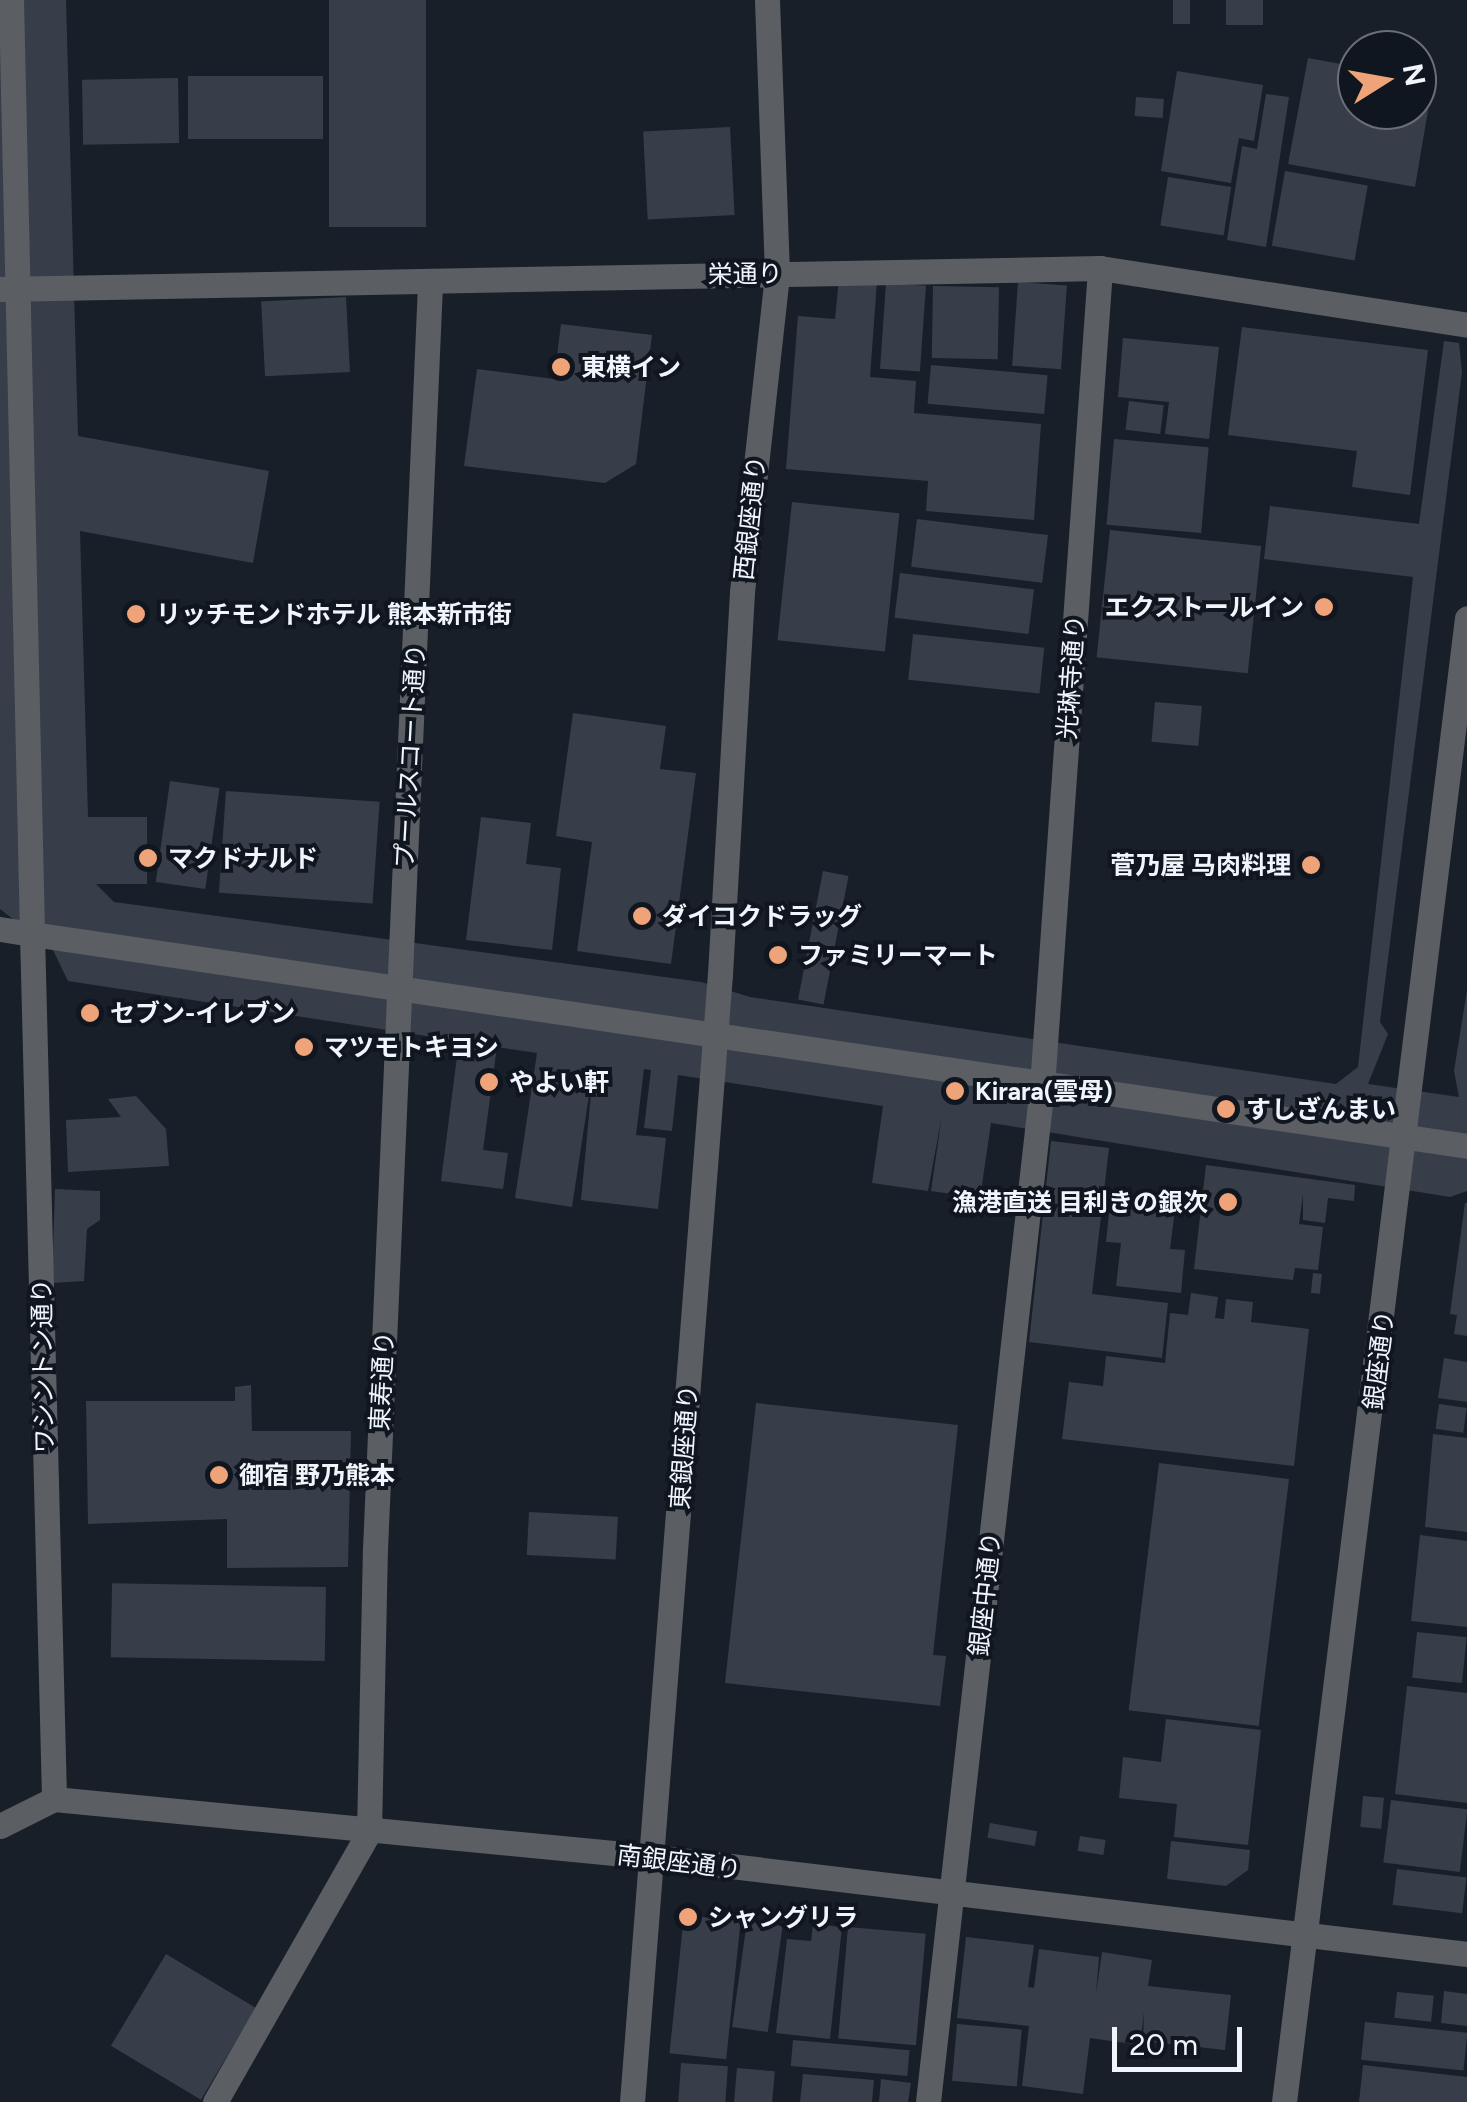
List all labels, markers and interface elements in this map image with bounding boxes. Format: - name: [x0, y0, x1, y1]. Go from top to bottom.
- north arrow: [1337, 30, 1437, 130]
- text: N: [1396, 61, 1433, 89]
- street label: 栄通り: [707, 258, 783, 290]
- place label: 東横イン: [581, 352, 681, 382]
- marker: 東横イン: [550, 356, 572, 378]
- street label: 西銀座通り: [729, 454, 771, 582]
- place label: エクストールイン: [1104, 592, 1304, 622]
- marker: エクストールイン: [1313, 596, 1335, 618]
- place label: リッチモンドホテル 熊本新市街: [156, 599, 512, 629]
- marker: リッチモンドホテル 熊本新市街: [125, 603, 147, 625]
- street label: 光琳寺通り: [1052, 614, 1090, 740]
- street label: プールスコート通り: [389, 643, 431, 869]
- place label: マクドナルド: [168, 843, 318, 873]
- marker: マクドナルド: [137, 847, 159, 869]
- place label: 菅乃屋 马肉料理: [1110, 850, 1291, 880]
- marker: 菅乃屋 马肉料理: [1300, 854, 1322, 876]
- place label: ダイコクドラッグ: [662, 901, 862, 931]
- marker: ダイコクドラッグ: [631, 905, 653, 927]
- place label: ファミリーマート: [798, 940, 998, 970]
- marker: ファミリーマート: [767, 944, 789, 966]
- place label: セブン-イレブン: [110, 998, 295, 1028]
- marker: セブン-イレブン: [79, 1002, 101, 1024]
- place label: マツモトキヨシ: [324, 1032, 499, 1062]
- marker: マツモトキヨシ: [293, 1036, 315, 1058]
- place label: やよい軒: [509, 1067, 609, 1097]
- marker: やよい軒: [478, 1071, 500, 1093]
- place label: Kirara(雲母): [975, 1076, 1113, 1106]
- marker: Kirara(雲母): [944, 1080, 966, 1102]
- place label: すしざんまい: [1246, 1094, 1396, 1124]
- marker: すしざんまい: [1215, 1098, 1237, 1120]
- place label: 漁港直送 目利きの銀次: [952, 1187, 1208, 1217]
- marker: 漁港直送 目利きの銀次: [1217, 1191, 1239, 1213]
- street label: ワシントン通り: [26, 1278, 60, 1454]
- street label: 銀座通り: [1358, 1309, 1400, 1411]
- street label: 東寿通り: [364, 1330, 400, 1432]
- street label: 東銀座通り: [665, 1384, 703, 1510]
- place label: 御宿 野乃熊本: [239, 1460, 395, 1490]
- marker: 御宿 野乃熊本: [208, 1464, 230, 1486]
- street label: 銀座中通り: [964, 1530, 1006, 1658]
- street label: 南銀座通り: [615, 1839, 743, 1885]
- place label: シャングリラ: [708, 1902, 858, 1932]
- marker: シャングリラ: [677, 1906, 699, 1928]
- scale bar: [1117, 2007, 1247, 2069]
- text: 20 m: [1129, 2026, 1198, 2063]

